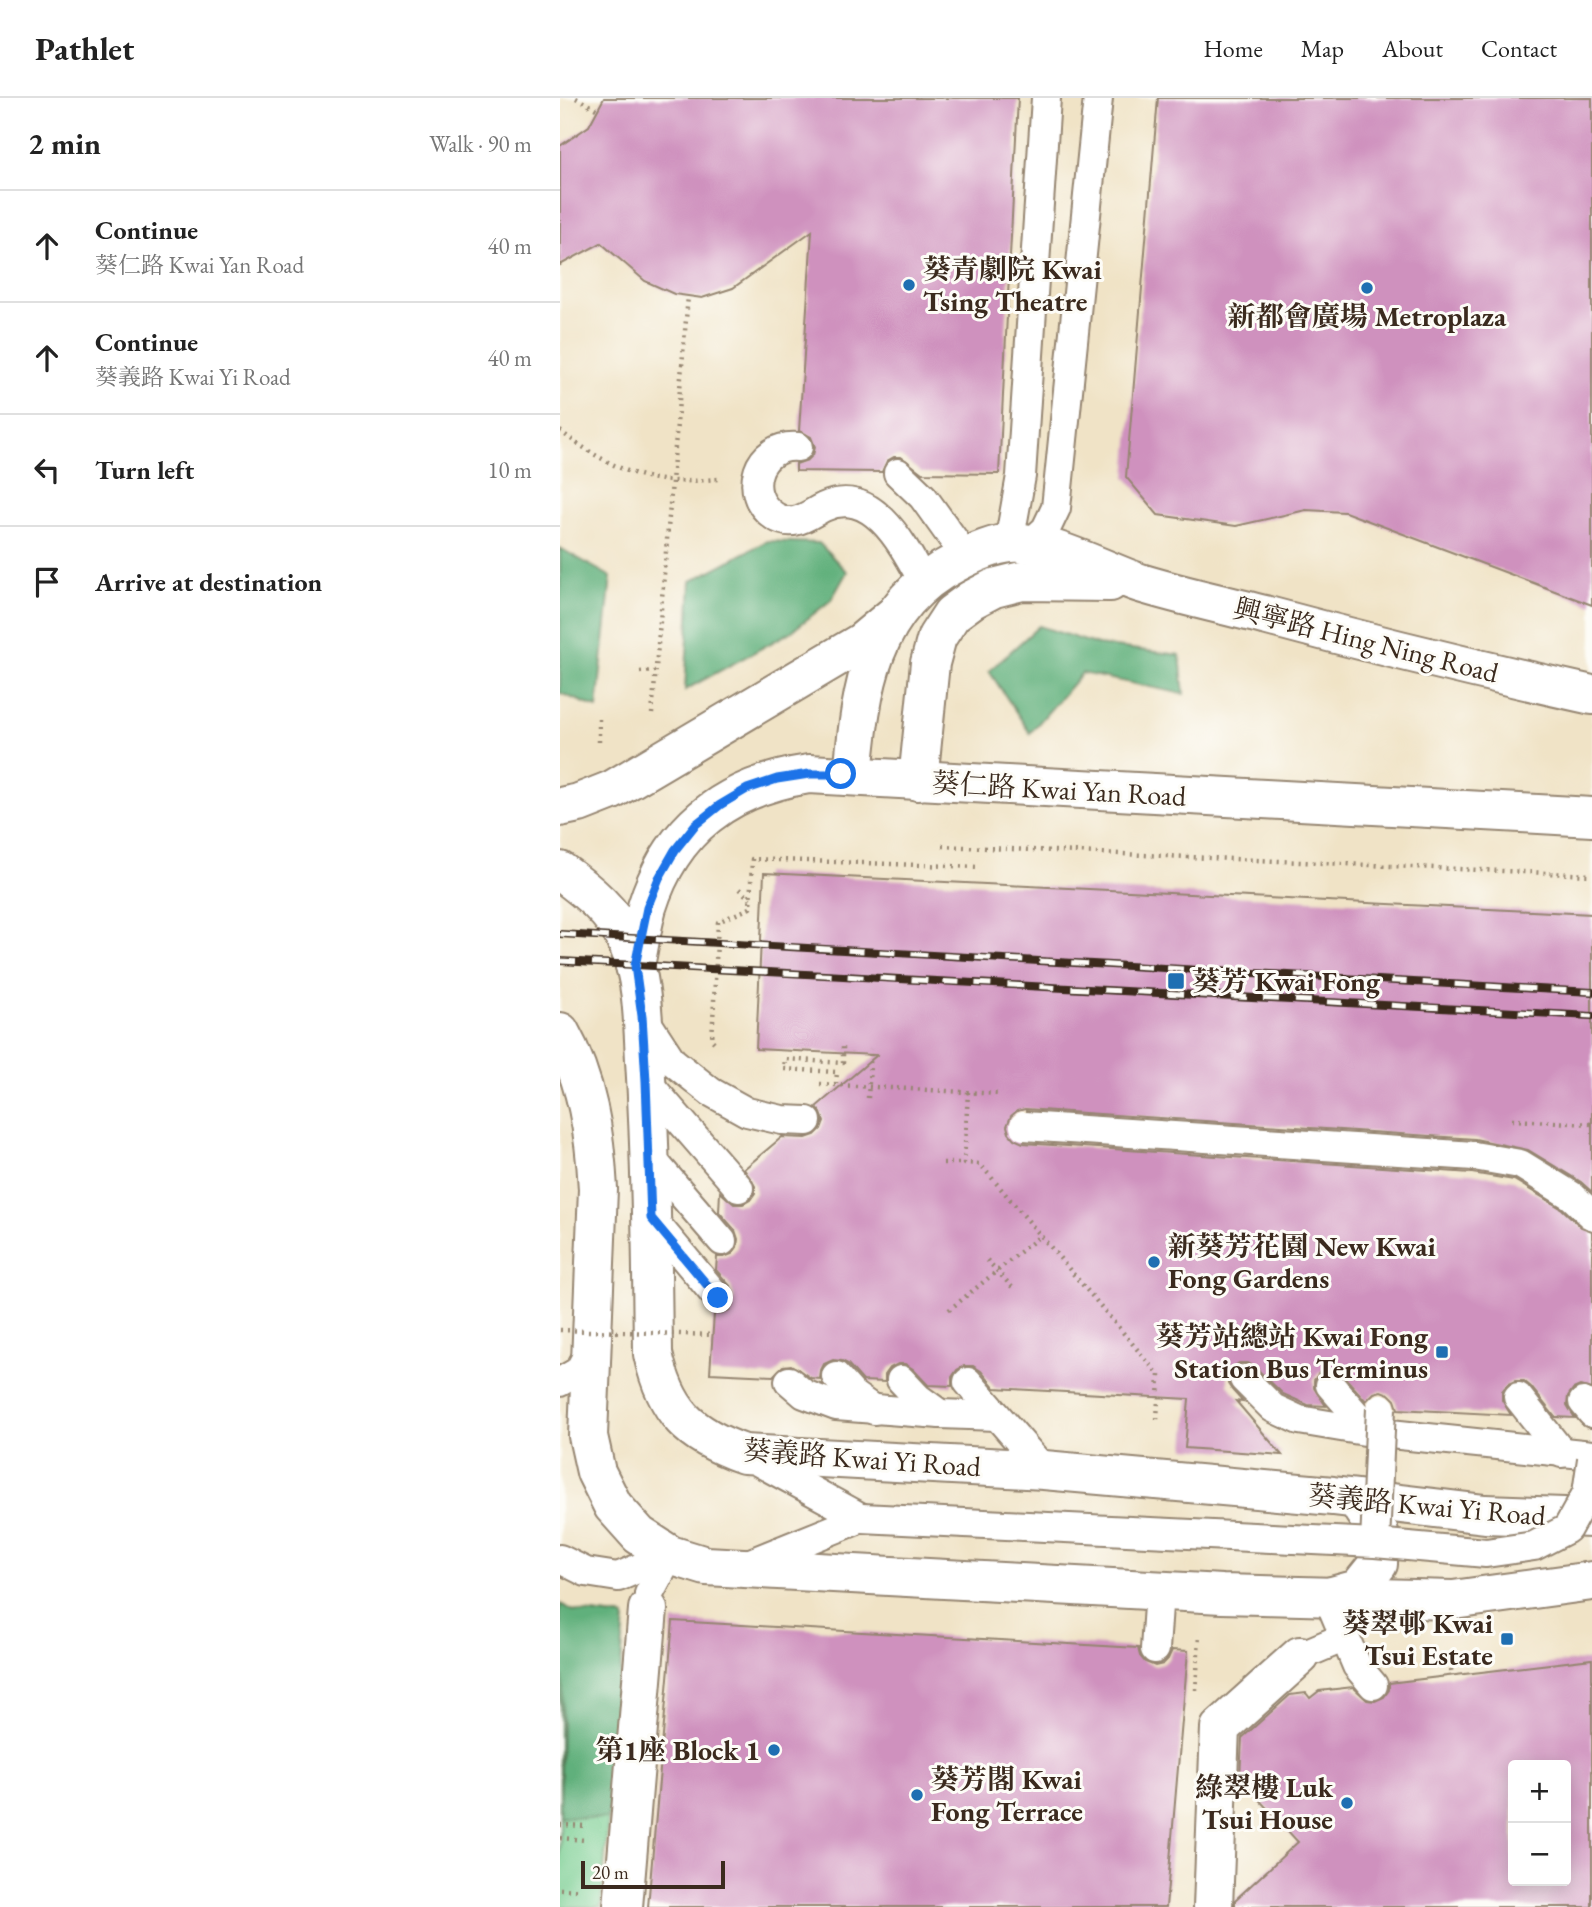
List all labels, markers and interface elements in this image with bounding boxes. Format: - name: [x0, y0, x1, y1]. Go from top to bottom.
- text: Pathlet: [35, 27, 134, 70]
- text: Home: [1203, 33, 1263, 64]
- text: Map: [1301, 33, 1344, 64]
- text: About: [1382, 33, 1443, 64]
- text: Contact: [1481, 33, 1557, 64]
- text: 2 min: [28, 124, 101, 163]
- text: Walk · 90 m: [429, 129, 532, 159]
- text: Continue: [95, 213, 198, 247]
- icon: ahead: [28, 227, 66, 265]
- text: 40 m: [487, 231, 532, 261]
- text: 葵仁路 Kwai Yan Road: [95, 250, 304, 280]
- place label: 葵青劇院 Kwai Tsing Theatre: [923, 251, 1102, 319]
- marker: 葵青劇院 Kwai Tsing Theatre: [901, 277, 917, 293]
- marker: 新都會廣場 Metroplaza: [1359, 280, 1375, 296]
- place label: 新都會廣場 Metroplaza: [1228, 298, 1507, 334]
- text: Continue: [95, 325, 198, 359]
- icon: ahead: [28, 339, 66, 377]
- text: 40 m: [487, 343, 532, 373]
- text: 葵義路 Kwai Yi Road: [95, 362, 291, 392]
- icon: left: [28, 451, 66, 489]
- text: Turn left: [95, 453, 194, 487]
- text: 10 m: [487, 455, 532, 485]
- icon: arrive: [28, 563, 66, 601]
- text: Arrive at destination: [95, 565, 322, 599]
- street label: 興寧路 Hing Ning Road: [1230, 590, 1503, 691]
- route start: [825, 758, 856, 789]
- street label: 葵仁路 Kwai Yan Road: [931, 764, 1188, 814]
- place label: 葵芳 Kwai Fong: [1192, 963, 1381, 999]
- marker: 葵芳 Kwai Fong: [1166, 971, 1186, 991]
- place label: 新葵芳花園 New Kwai Fong Gardens: [1168, 1228, 1436, 1296]
- marker: 新葵芳花園 New Kwai Fong Gardens: [1146, 1254, 1162, 1270]
- route end: [702, 1282, 733, 1313]
- place label: 葵芳站總站 Kwai Fong Station Bus Terminus: [1156, 1318, 1429, 1386]
- marker: 葵芳站總站 Kwai Fong Station Bus Terminus: [1434, 1344, 1450, 1360]
- street label: 葵義路 Kwai Yi Road: [742, 1432, 983, 1484]
- street label: 葵義路 Kwai Yi Road: [1307, 1477, 1548, 1533]
- place label: 葵翠邨 Kwai Tsui Estate: [1342, 1605, 1493, 1673]
- marker: 葵翠邨 Kwai Tsui Estate: [1499, 1631, 1515, 1647]
- place label: 第1座 Block 1: [595, 1732, 760, 1768]
- marker: 第1座 Block 1: [766, 1742, 782, 1758]
- map controls: [1508, 1760, 1571, 1886]
- button: +: [1508, 1760, 1571, 1823]
- place label: 葵芳閣 Kwai Fong Terrace: [931, 1761, 1083, 1829]
- place label: 綠翠樓 Luk Tsui House: [1195, 1769, 1334, 1837]
- marker: 葵芳閣 Kwai Fong Terrace: [909, 1787, 925, 1803]
- marker: 綠翠樓 Luk Tsui House: [1339, 1795, 1355, 1811]
- button: −: [1508, 1823, 1571, 1886]
- scale bar: [581, 1858, 724, 1890]
- text: 20 m: [592, 1860, 629, 1885]

